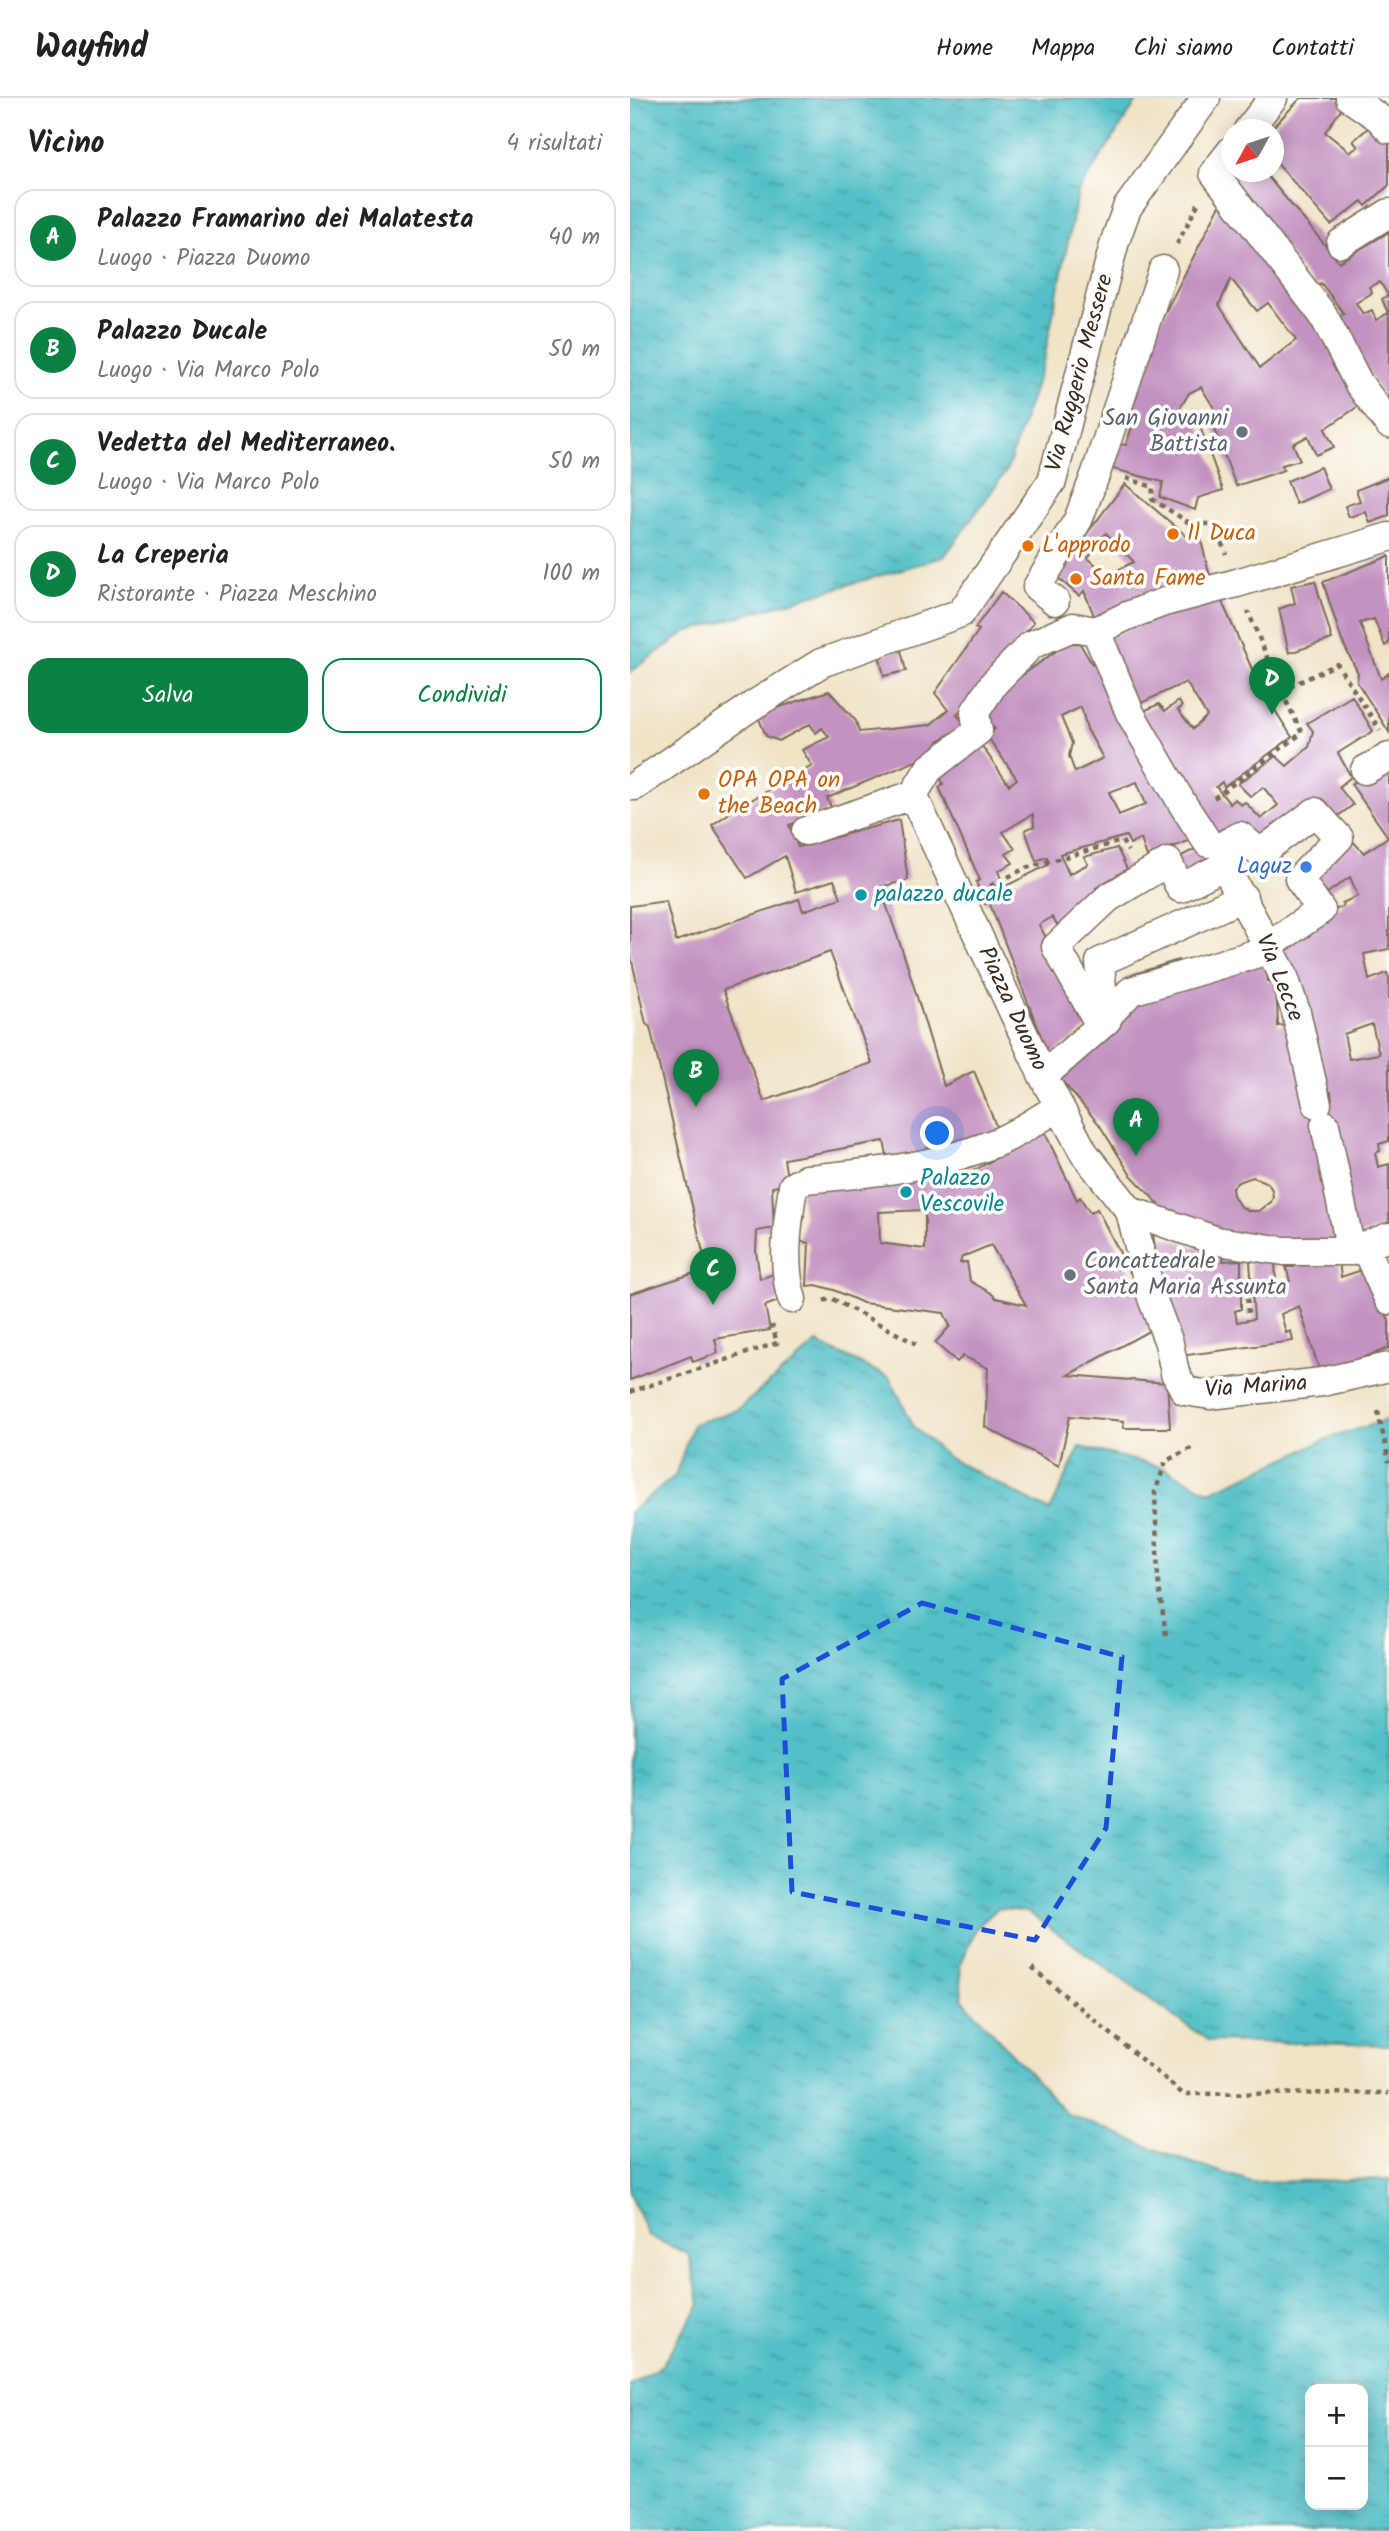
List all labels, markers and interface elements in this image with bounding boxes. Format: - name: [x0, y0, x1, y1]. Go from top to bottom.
- text: Wayfind: [35, 22, 148, 75]
- text: Home: [936, 29, 993, 68]
- text: Mappa: [1031, 29, 1095, 68]
- text: Chi siamo: [1133, 29, 1233, 68]
- text: Contatti: [1271, 29, 1354, 68]
- north arrow: [1221, 119, 1284, 182]
- text: Vicino: [28, 120, 105, 168]
- text: 4 risultati: [506, 126, 602, 162]
- text: Palazzo Framarino dei Malatesta: [97, 199, 473, 241]
- text: A: [46, 220, 60, 256]
- text: 40 m: [548, 220, 600, 256]
- text: Luogo · Piazza Duomo: [97, 241, 310, 277]
- street label: Via Ruggerio Messere: [1036, 270, 1124, 476]
- text: Palazzo Ducale: [97, 311, 267, 353]
- text: B: [46, 332, 60, 368]
- text: 50 m: [549, 332, 600, 368]
- text: Luogo · Via Marco Polo: [97, 353, 319, 389]
- place label: San Giovanni Battista: [1103, 401, 1230, 463]
- text: Vedetta del Mediterraneo.: [97, 423, 395, 465]
- marker: San Giovanni Battista: [1234, 424, 1250, 440]
- text: C: [46, 444, 60, 480]
- text: 50 m: [549, 444, 600, 480]
- text: Luogo · Via Marco Polo: [97, 465, 319, 501]
- place label: Il Duca: [1187, 516, 1256, 552]
- marker: Il Duca: [1165, 526, 1181, 542]
- place label: L'approdo: [1042, 528, 1131, 564]
- text: La Creperia: [97, 535, 229, 577]
- marker: L'approdo: [1020, 538, 1036, 554]
- text: D: [45, 556, 61, 592]
- text: 100 m: [542, 556, 600, 592]
- place label: Santa Fame: [1090, 561, 1206, 597]
- marker: Santa Fame: [1068, 571, 1084, 587]
- text: Ristorante · Piazza Meschino: [97, 577, 377, 613]
- pin: D: [1249, 657, 1295, 715]
- button: Salva: [28, 658, 308, 733]
- button: Condividi: [322, 658, 602, 733]
- place label: OPA OPA on the Beach: [718, 763, 840, 825]
- marker: OPA OPA on the Beach: [696, 786, 712, 802]
- place label: Laguz: [1237, 849, 1292, 885]
- marker: Laguz: [1298, 859, 1314, 875]
- place label: palazzo ducale: [874, 877, 1013, 913]
- marker: palazzo ducale: [853, 887, 869, 903]
- street label: Via Lecce: [1245, 929, 1313, 1027]
- street label: Piazza Duomo: [967, 941, 1057, 1077]
- pin: B: [673, 1049, 719, 1107]
- pin: A: [1113, 1098, 1159, 1156]
- your location: [920, 1116, 954, 1150]
- place label: Palazzo Vescovile: [920, 1161, 1004, 1223]
- marker: Palazzo Vescovile: [898, 1184, 914, 1200]
- place label: Concattedrale Santa Maria Assunta: [1084, 1244, 1287, 1306]
- pin: C: [690, 1247, 736, 1305]
- marker: Concattedrale Santa Maria Assunta: [1062, 1267, 1078, 1283]
- street label: Via Marina: [1203, 1365, 1309, 1409]
- map controls: [1305, 2384, 1368, 2510]
- button: +: [1305, 2384, 1368, 2447]
- button: −: [1305, 2447, 1368, 2510]

